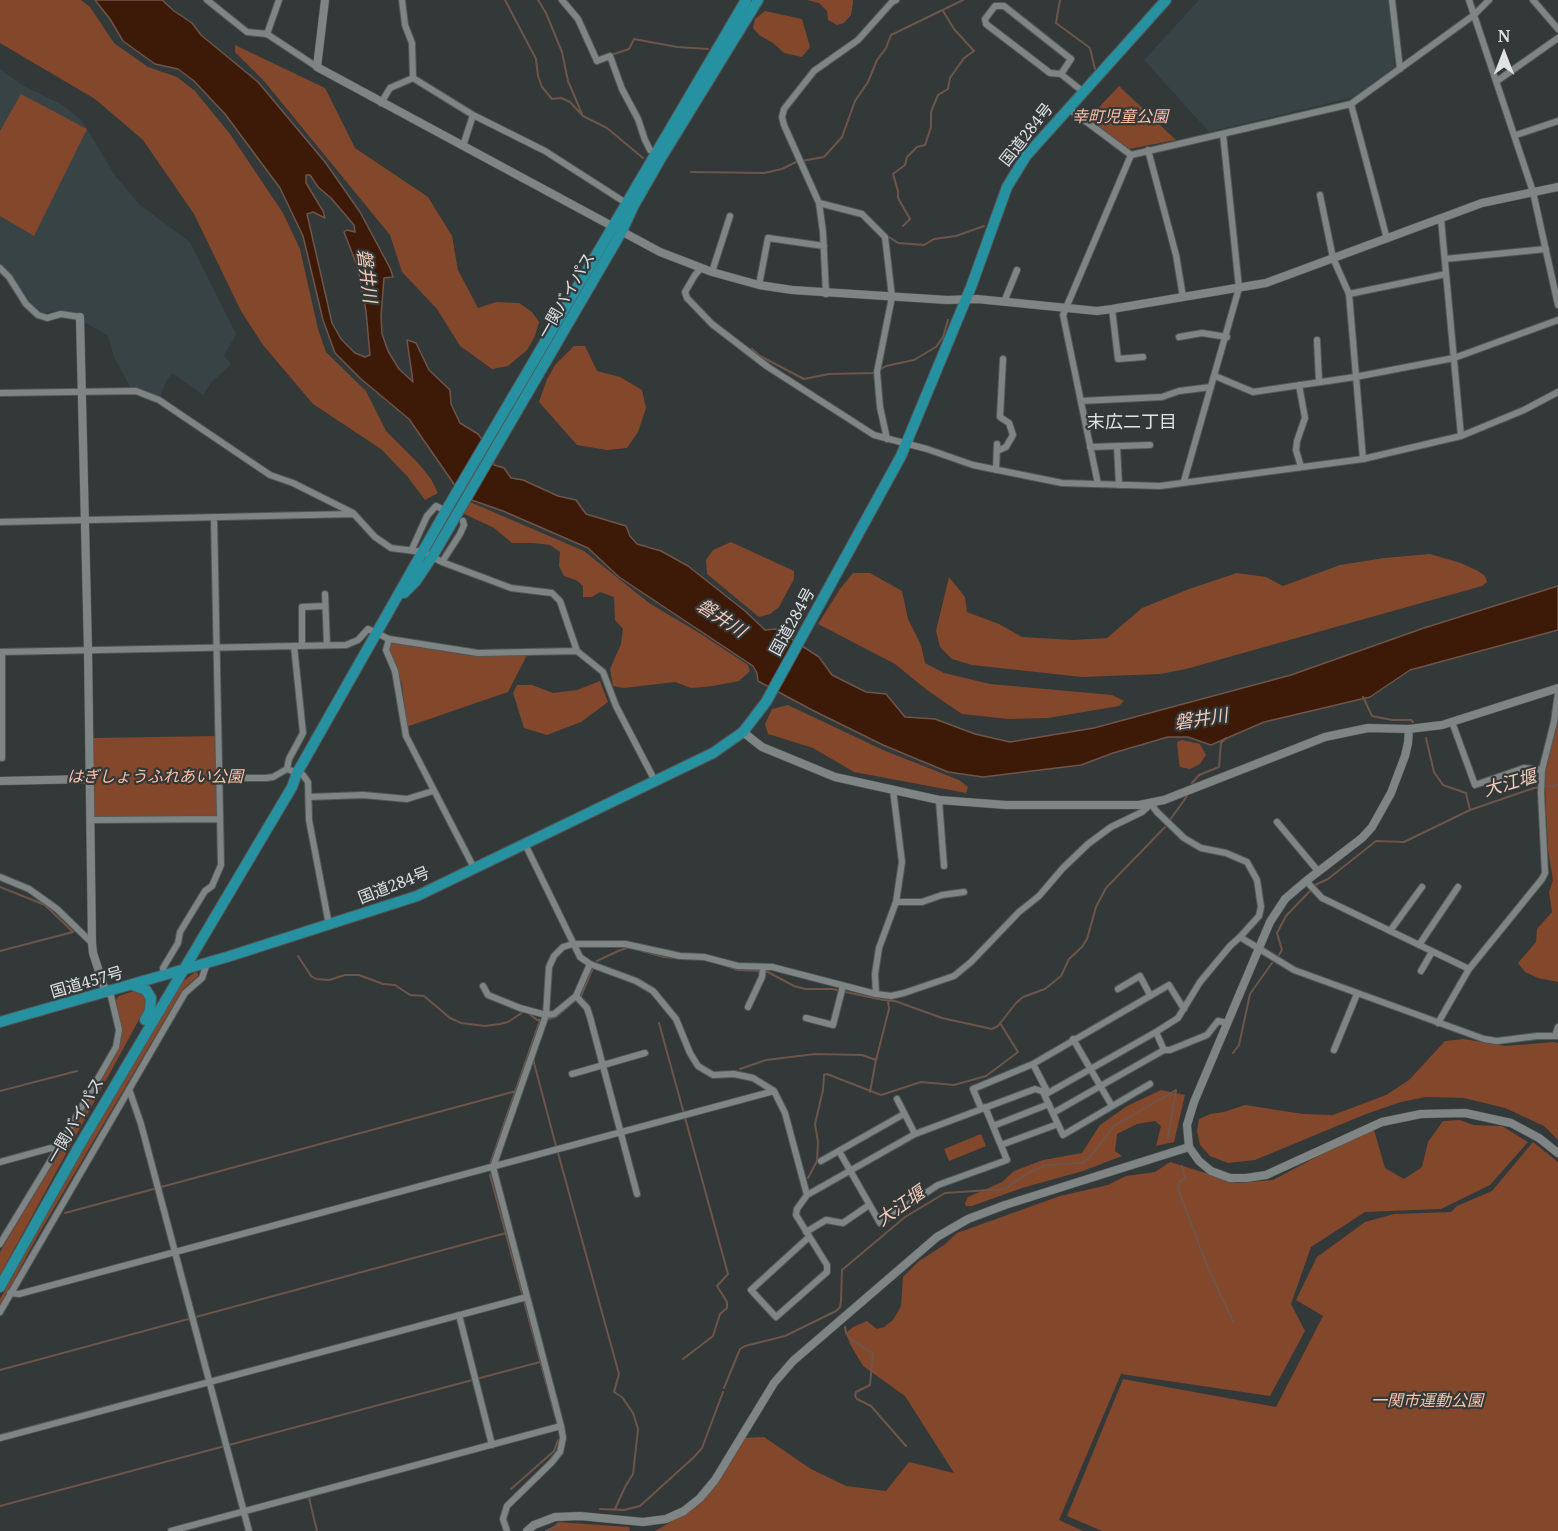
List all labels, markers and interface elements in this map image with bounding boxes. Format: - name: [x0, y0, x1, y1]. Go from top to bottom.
- north arrow: [1474, 24, 1534, 84]
- text: N: [1498, 25, 1510, 47]
- street label: 国道284号: [996, 100, 1058, 170]
- park label: 幸町児童公園: [1072, 107, 1168, 127]
- water label: 磐井川: [352, 248, 380, 304]
- street label: 一関バイパス: [535, 250, 599, 342]
- district label: 末広二丁目: [1087, 412, 1177, 434]
- street label: 国道284号: [766, 585, 820, 659]
- water label: 磐井川: [692, 595, 750, 643]
- water label: 磐井川: [1173, 705, 1229, 735]
- water label: 大江堰: [1481, 766, 1539, 802]
- park label: はぎしょうふれあい公園: [67, 767, 243, 787]
- street label: 国道284号: [356, 864, 432, 908]
- street label: 国道457号: [48, 963, 126, 1003]
- street label: 一関バイパス: [44, 1075, 108, 1167]
- water label: 大江堰: [873, 1183, 929, 1231]
- park label: 一関市運動公園: [1371, 1391, 1483, 1411]

